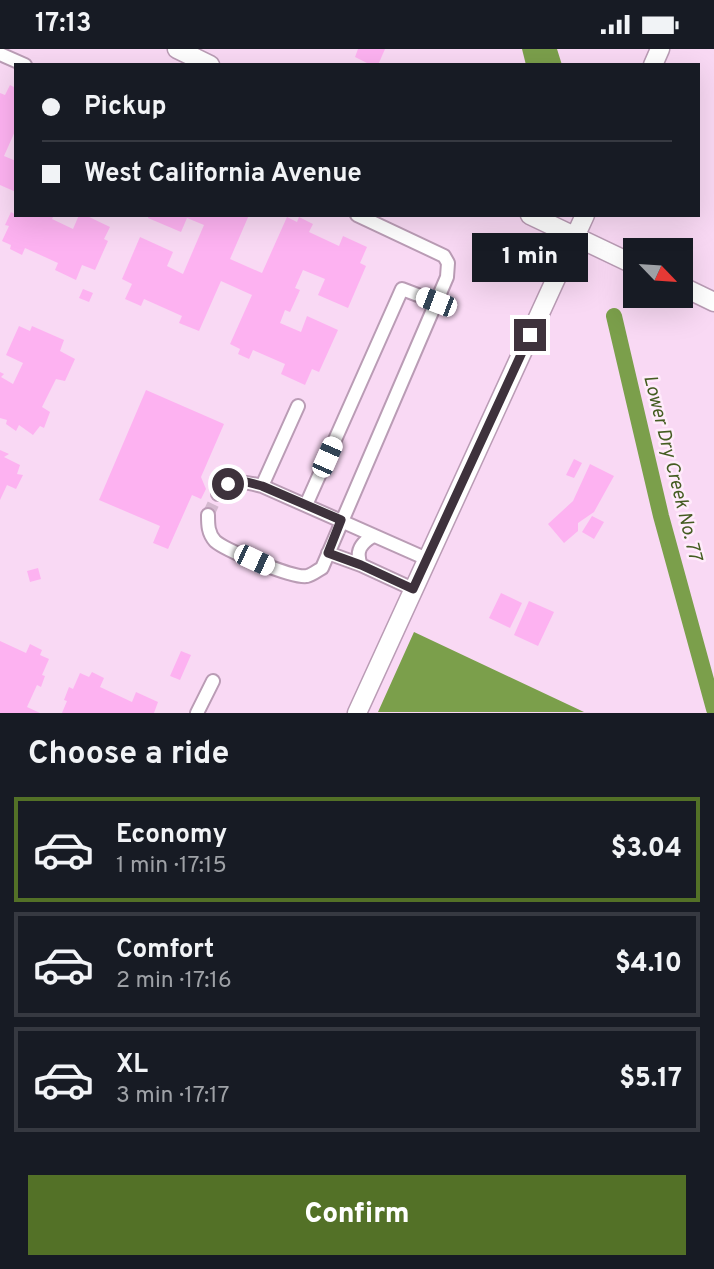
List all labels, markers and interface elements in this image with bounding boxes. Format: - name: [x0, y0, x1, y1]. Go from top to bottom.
- text: 17:13: [35, 8, 92, 41]
- text: Pickup: [84, 91, 167, 124]
- text: West California Avenue: [84, 158, 362, 191]
- callout: 1 min: [472, 233, 588, 282]
- north arrow: [623, 238, 693, 308]
- map controls: [623, 238, 693, 308]
- text: 1 min: [502, 243, 558, 272]
- car: [413, 285, 460, 319]
- route end: [514, 319, 546, 351]
- water label: Lower Dry Creek No. 77: [637, 373, 707, 565]
- car: [309, 434, 346, 480]
- route start: [212, 468, 244, 500]
- car: [231, 542, 278, 578]
- text: Choose a ride: [28, 735, 229, 775]
- icon: car: [32, 818, 95, 881]
- text: Economy: [116, 819, 227, 852]
- text: $3.04: [611, 833, 682, 866]
- text: 1 min · 17:15: [116, 852, 227, 881]
- icon: car: [32, 933, 95, 996]
- text: Comfort: [116, 934, 214, 967]
- text: $4.10: [615, 948, 682, 981]
- text: 2 min · 17:16: [116, 967, 232, 996]
- icon: car: [32, 1048, 95, 1111]
- text: XL: [116, 1049, 148, 1082]
- text: $5.17: [619, 1063, 682, 1096]
- text: 3 min · 17:17: [116, 1082, 230, 1111]
- button: Confirm: [28, 1175, 686, 1255]

